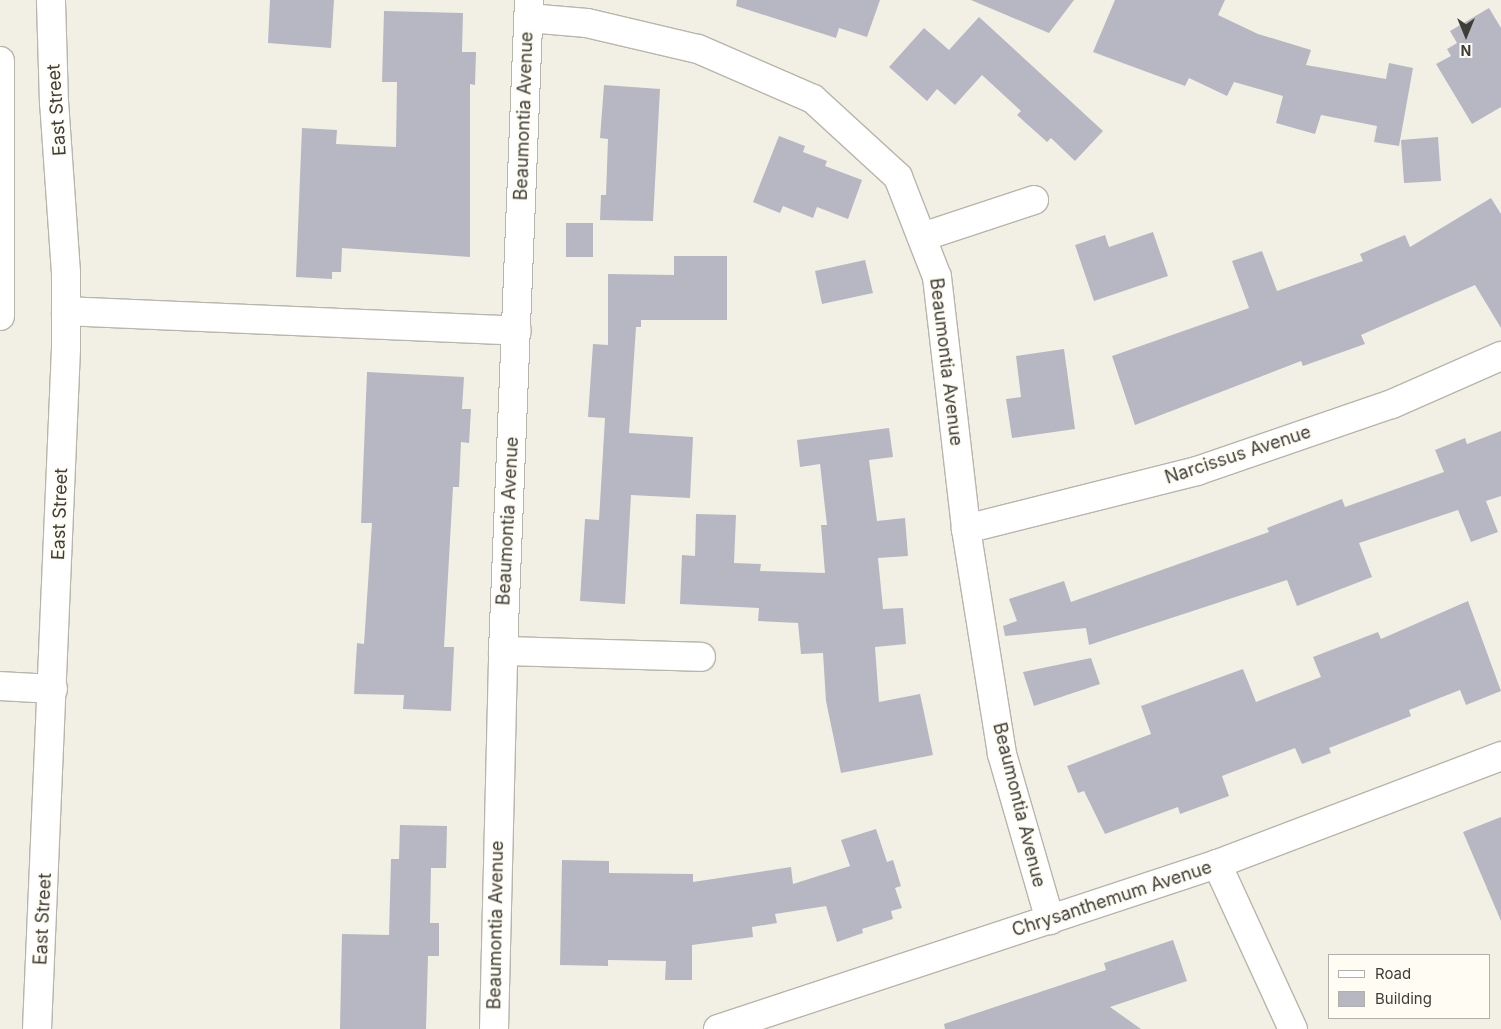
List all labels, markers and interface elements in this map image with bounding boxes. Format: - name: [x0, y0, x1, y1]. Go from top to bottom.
- north arrow: [1441, 10, 1491, 60]
- street label: Beaumontia Avenue: [510, 31, 538, 201]
- text: N: [1461, 42, 1471, 59]
- street label: East Street: [43, 63, 71, 157]
- street label: Beaumontia Avenue: [925, 277, 967, 447]
- street label: Narcissus Avenue: [1162, 421, 1314, 489]
- street label: Beaumontia Avenue: [493, 436, 523, 606]
- street label: East Street: [48, 468, 72, 560]
- street label: Beaumontia Avenue: [988, 720, 1050, 890]
- street label: Beaumontia Avenue: [484, 840, 508, 1010]
- street label: Chrysanthemum Avenue: [1009, 856, 1215, 942]
- street label: East Street: [30, 872, 56, 966]
- legend: [1328, 954, 1491, 1019]
- text: Road: [1375, 964, 1411, 983]
- text: Building: [1375, 989, 1432, 1008]

